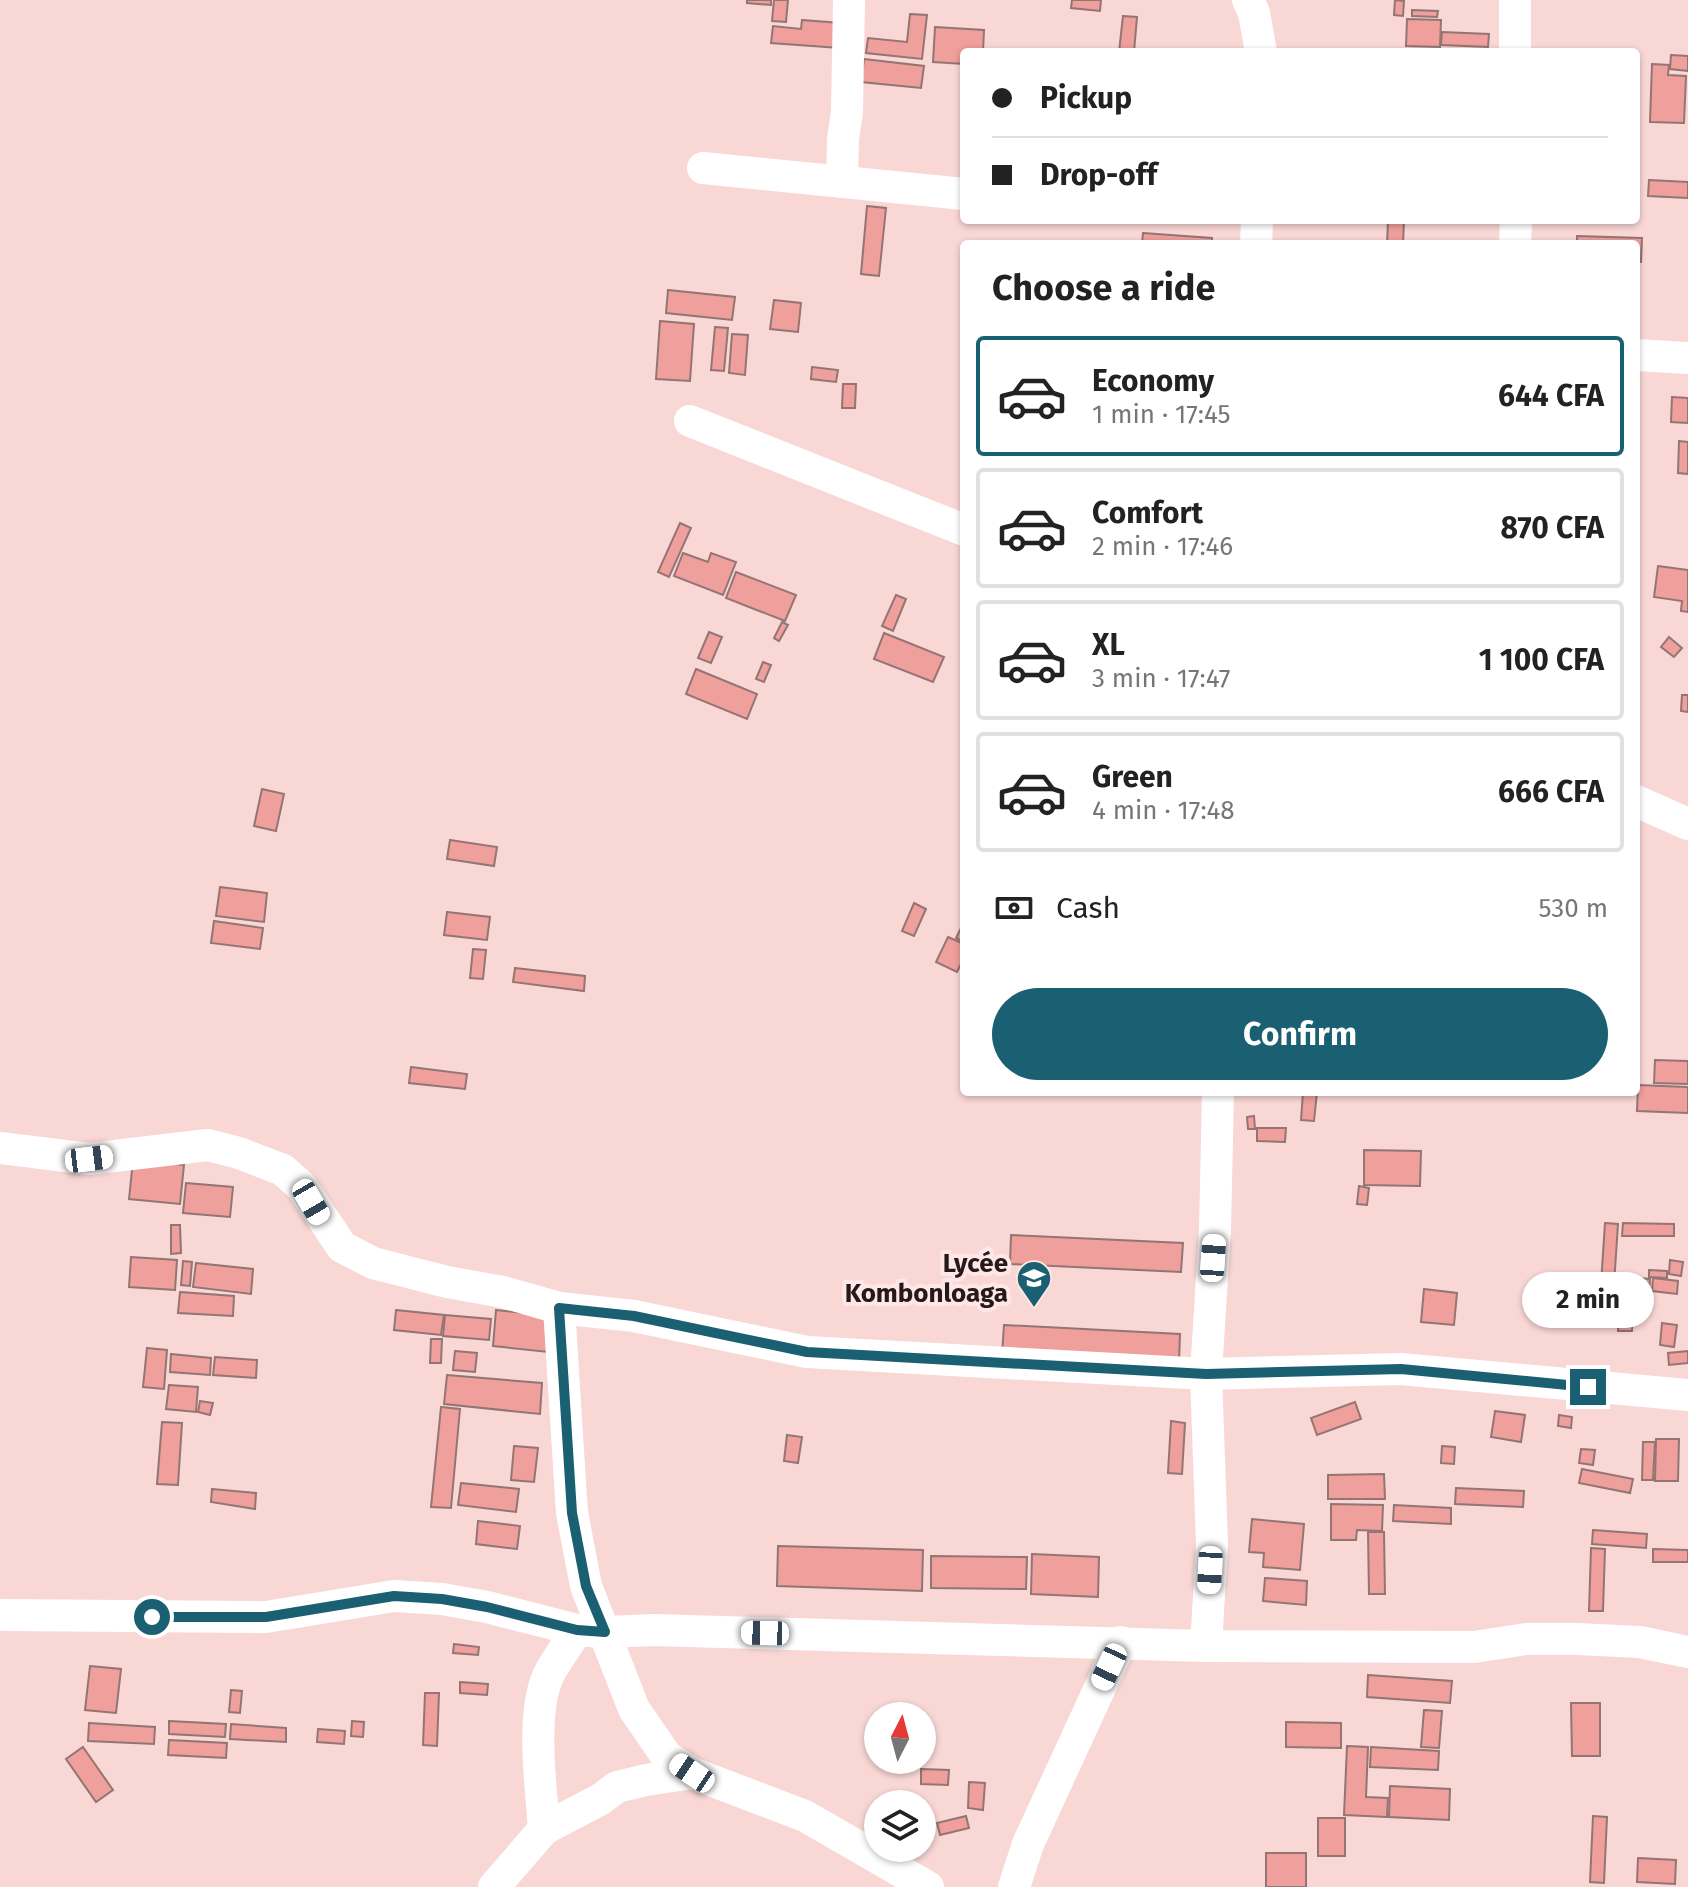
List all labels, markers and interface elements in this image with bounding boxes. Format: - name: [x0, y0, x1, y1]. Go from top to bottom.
- text: Pickup: [1040, 80, 1132, 116]
- text: Drop-off: [1040, 157, 1157, 193]
- text: Choose a ride: [992, 266, 1215, 310]
- icon: car: [996, 360, 1068, 432]
- text: Economy: [1092, 363, 1214, 399]
- text: 644 CFA: [1498, 378, 1604, 414]
- text: 1 min · 17:45: [1092, 399, 1231, 430]
- icon: car: [996, 492, 1068, 564]
- text: Comfort: [1092, 495, 1203, 531]
- text: 870 CFA: [1501, 510, 1604, 546]
- text: 2 min · 17:46: [1092, 531, 1233, 562]
- icon: car: [996, 624, 1068, 696]
- text: XL: [1092, 627, 1125, 663]
- text: 1 100 CFA: [1479, 642, 1604, 678]
- text: 3 min · 17:47: [1092, 663, 1230, 694]
- icon: car: [996, 756, 1068, 828]
- text: Green: [1092, 759, 1173, 795]
- text: 666 CFA: [1498, 774, 1604, 810]
- text: 4 min · 17:48: [1092, 795, 1235, 826]
- icon: cash: [992, 886, 1036, 930]
- text: Cash: [1056, 890, 1120, 926]
- text: 530 m: [1539, 893, 1608, 924]
- button: Confirm: [992, 988, 1608, 1080]
- car: [64, 1144, 114, 1174]
- car: [289, 1175, 333, 1229]
- car: [1199, 1233, 1227, 1283]
- place label: Lycée Kombonloaga: [845, 1248, 1008, 1309]
- school or university icon: Lycée Kombonloaga: [1015, 1259, 1053, 1309]
- callout: 2 min: [1522, 1271, 1654, 1327]
- text: 2 min: [1556, 1284, 1620, 1315]
- route end: [1570, 1369, 1606, 1405]
- car: [1197, 1545, 1223, 1595]
- route start: [134, 1599, 170, 1635]
- car: [741, 1621, 789, 1645]
- car: [1088, 1640, 1130, 1694]
- north arrow: [864, 1702, 936, 1774]
- map controls: [864, 1702, 936, 1862]
- car: [665, 1750, 719, 1796]
- button: layers: [864, 1790, 936, 1862]

